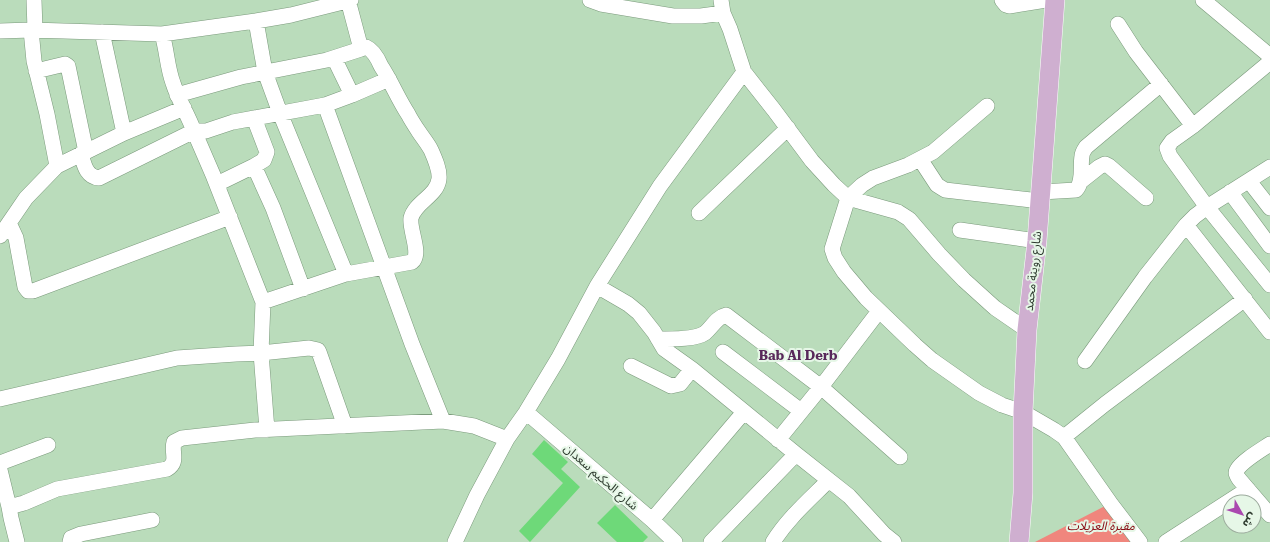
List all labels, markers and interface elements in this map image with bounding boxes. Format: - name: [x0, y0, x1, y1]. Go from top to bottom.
- street label: شارع روينة محمد: [1022, 230, 1046, 312]
- district label: Bab Al Derb: [759, 348, 838, 363]
- street label: شارع الحكيم سعدان: [560, 441, 641, 514]
- north arrow: [1222, 494, 1262, 534]
- text: ش: [1240, 510, 1259, 530]
- park label: مقبرة العزيلات: [1067, 519, 1136, 533]

